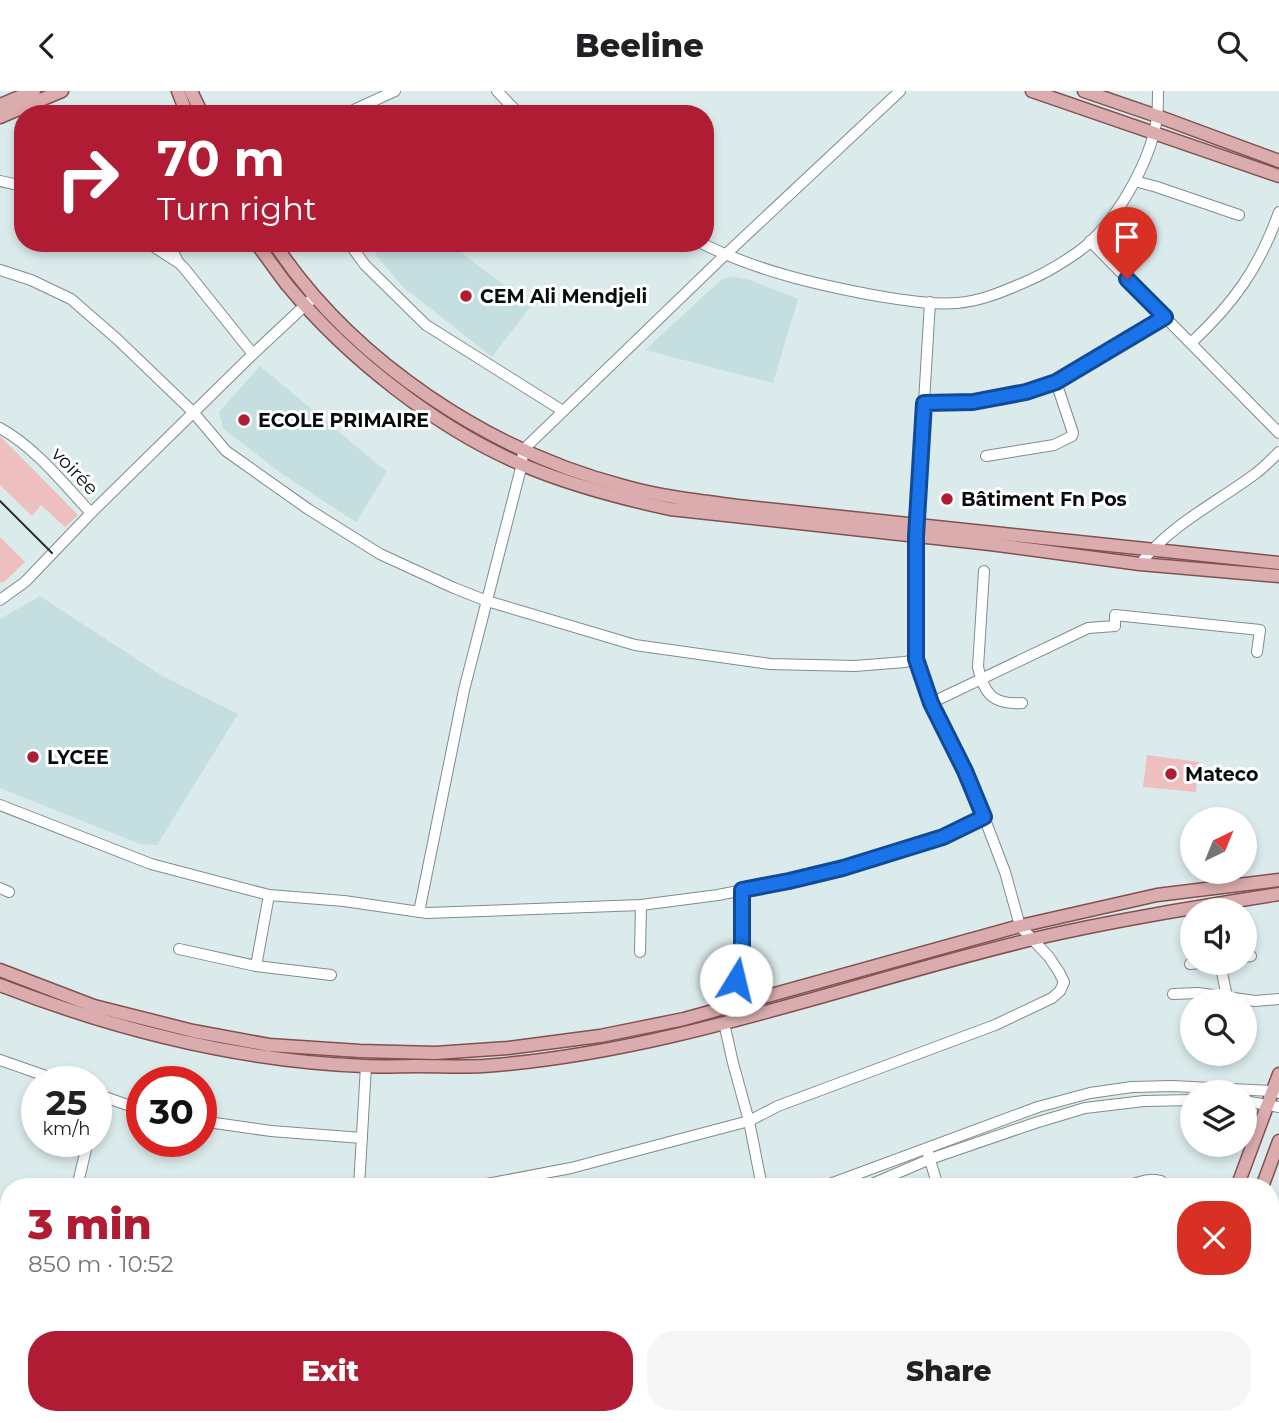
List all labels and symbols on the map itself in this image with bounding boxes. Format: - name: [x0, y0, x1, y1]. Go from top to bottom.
- pin: [1097, 207, 1157, 279]
- place label: CEM Ali Mendjeli: [480, 285, 647, 308]
- marker: CEM Ali Mendjeli: [458, 288, 474, 304]
- place label: ECOLE PRIMAIRE: [258, 409, 429, 432]
- marker: ECOLE PRIMAIRE: [236, 412, 252, 428]
- street label: voirée: [47, 442, 103, 500]
- place label: Bâtiment Fn Pos: [961, 488, 1127, 511]
- marker: Bâtiment Fn Pos: [939, 491, 955, 507]
- place label: LYCEE: [47, 746, 109, 769]
- marker: LYCEE: [25, 749, 41, 765]
- place label: Mateco: [1185, 763, 1258, 786]
- marker: Mateco: [1163, 766, 1179, 782]
- north arrow: [1180, 807, 1256, 884]
- position arrow: [699, 943, 773, 1017]
- speed limit sign: 30: [126, 1066, 217, 1157]

